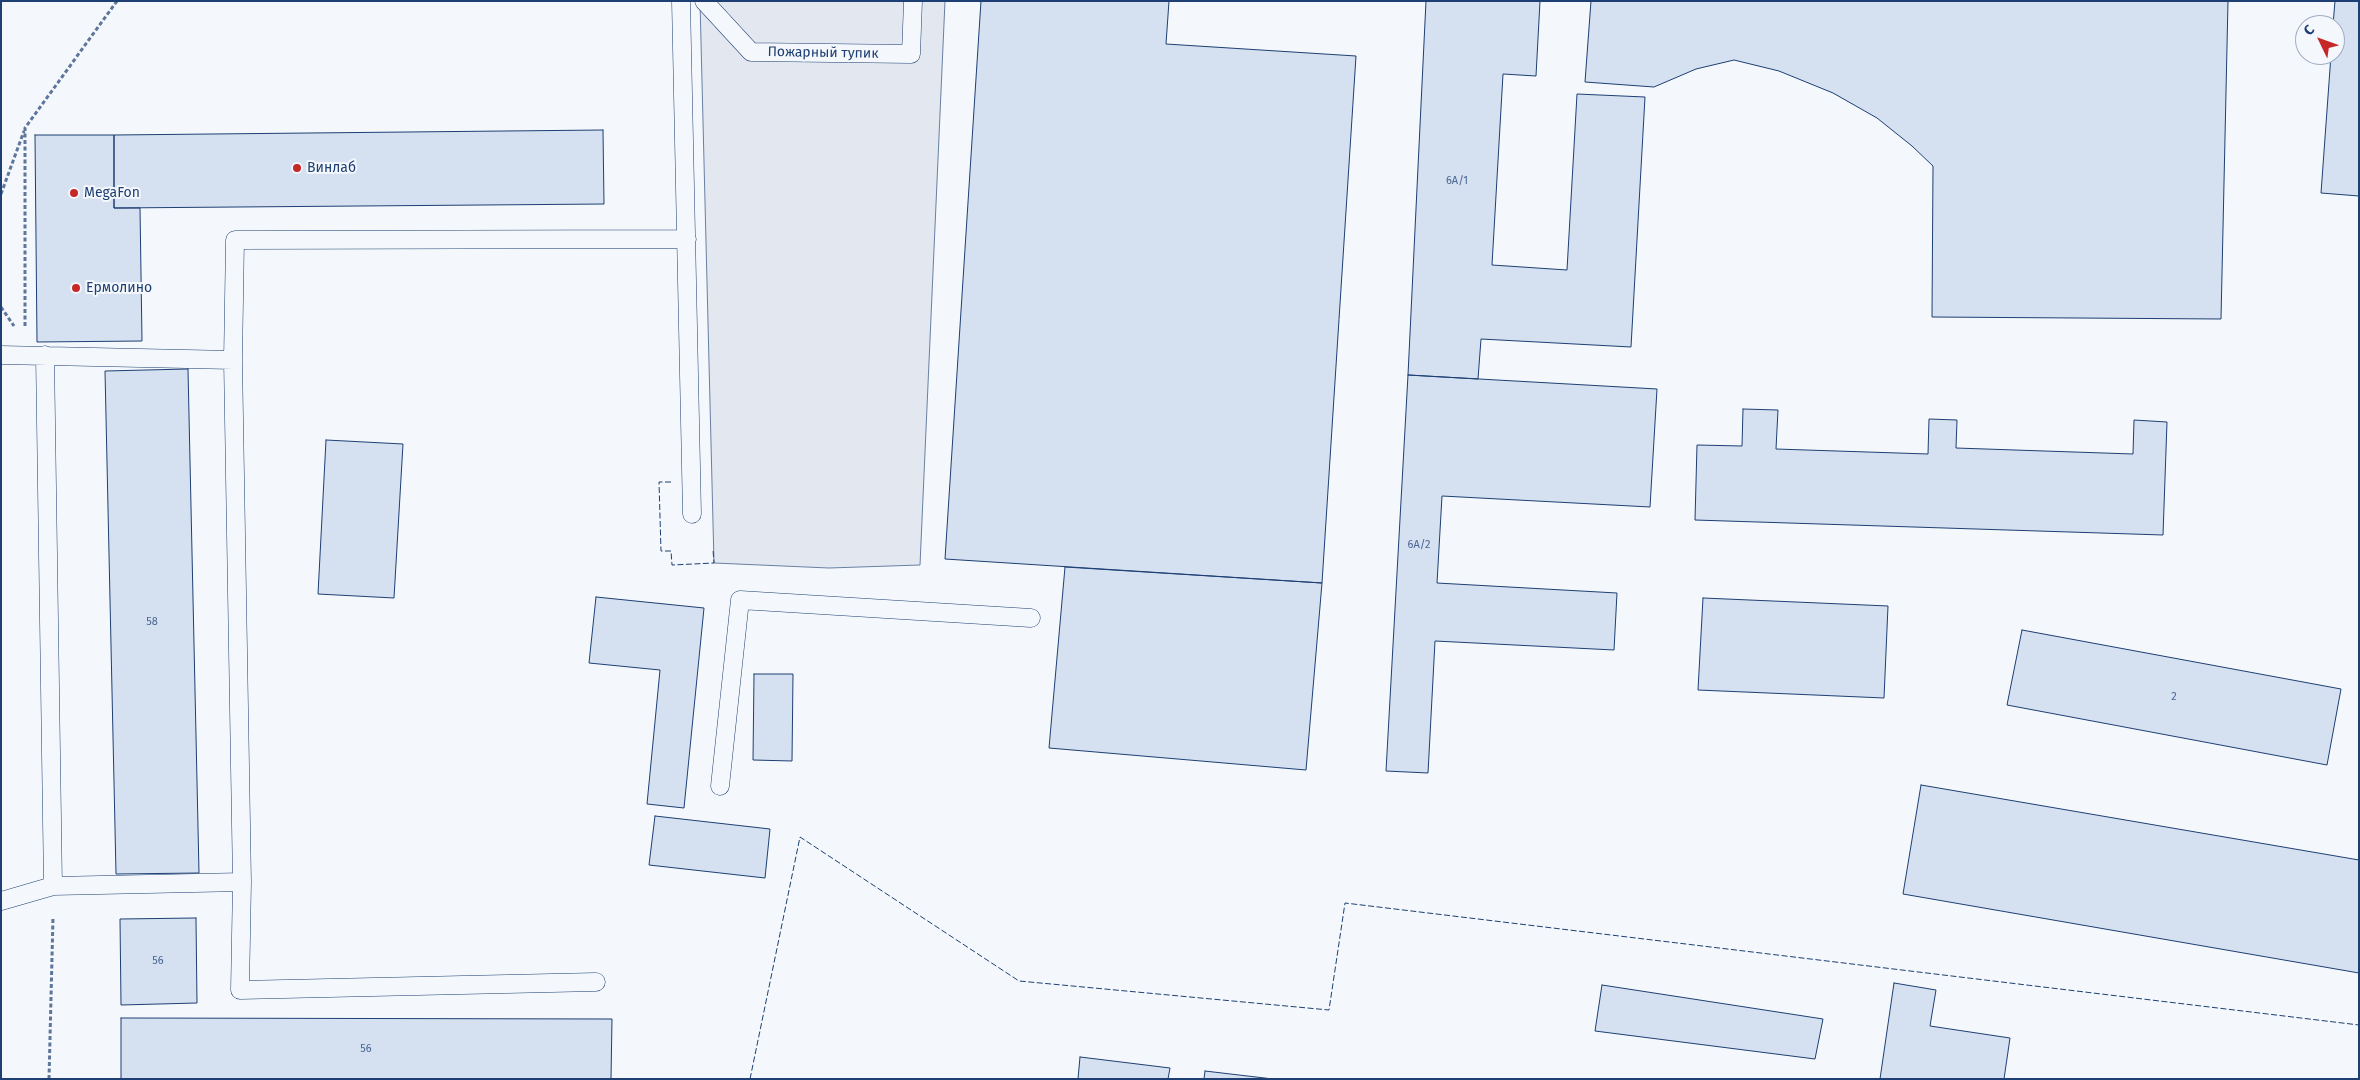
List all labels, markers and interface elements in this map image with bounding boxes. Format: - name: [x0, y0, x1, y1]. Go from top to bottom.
- north arrow: [2295, 15, 2345, 65]
- text: С: [2300, 22, 2318, 39]
- street label: Пожарный тупик: [767, 44, 879, 62]
- place label: Винлаб: [307, 160, 356, 176]
- marker: Винлаб: [291, 162, 303, 174]
- house number: 6А/1: [1446, 174, 1468, 188]
- place label: MegaFon: [84, 185, 140, 201]
- marker: MegaFon: [68, 187, 80, 199]
- place label: Ермолино: [86, 280, 152, 296]
- marker: Ермолино: [70, 282, 82, 294]
- house number: 6А/2: [1408, 538, 1430, 552]
- house number: 58: [146, 615, 158, 629]
- house number: 2: [2171, 690, 2177, 704]
- house number: 56: [152, 954, 164, 968]
- house number: 56: [360, 1042, 372, 1056]

